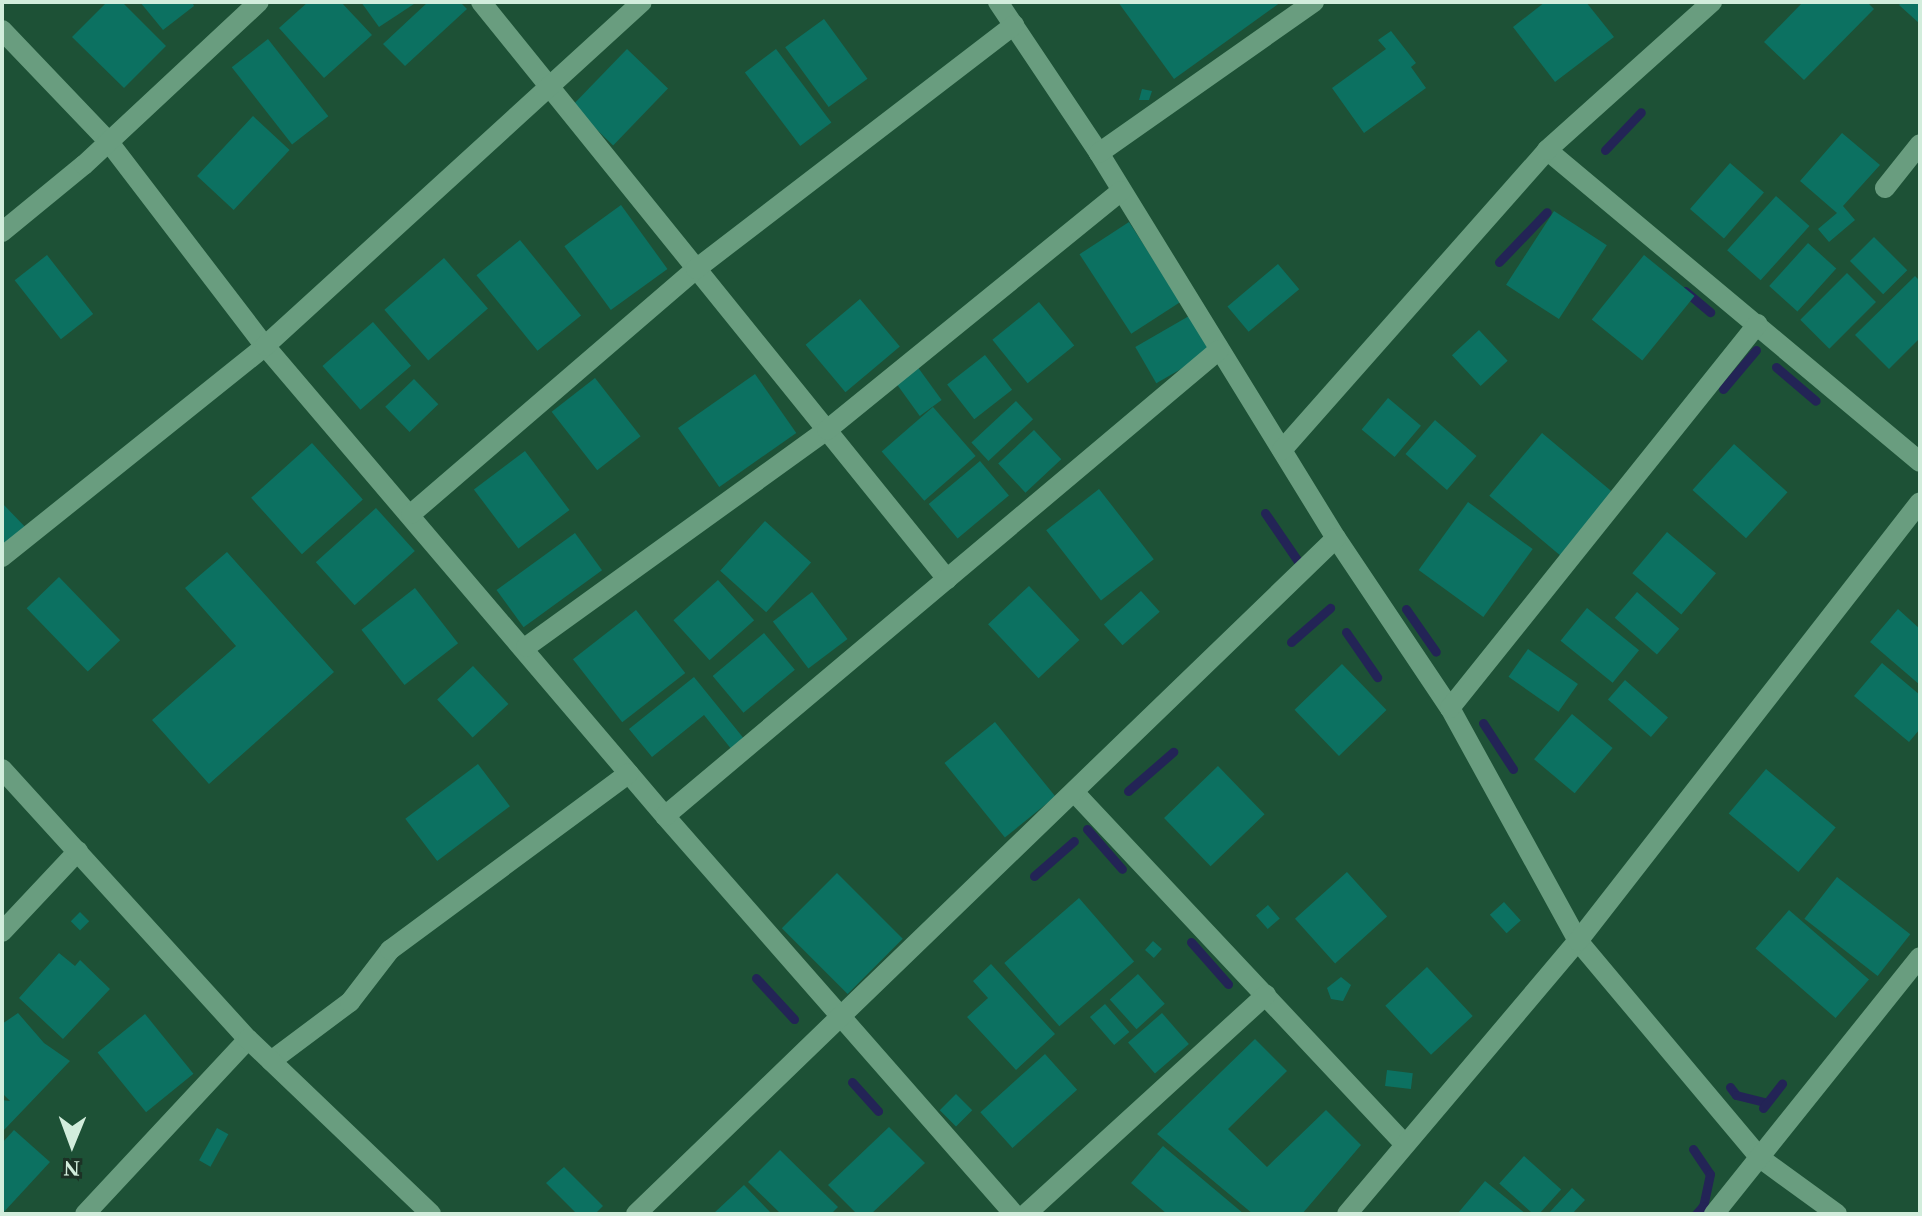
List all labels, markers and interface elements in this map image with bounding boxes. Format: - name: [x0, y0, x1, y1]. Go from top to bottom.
- north arrow: [32, 1104, 112, 1184]
- text: N: [63, 1156, 80, 1181]

